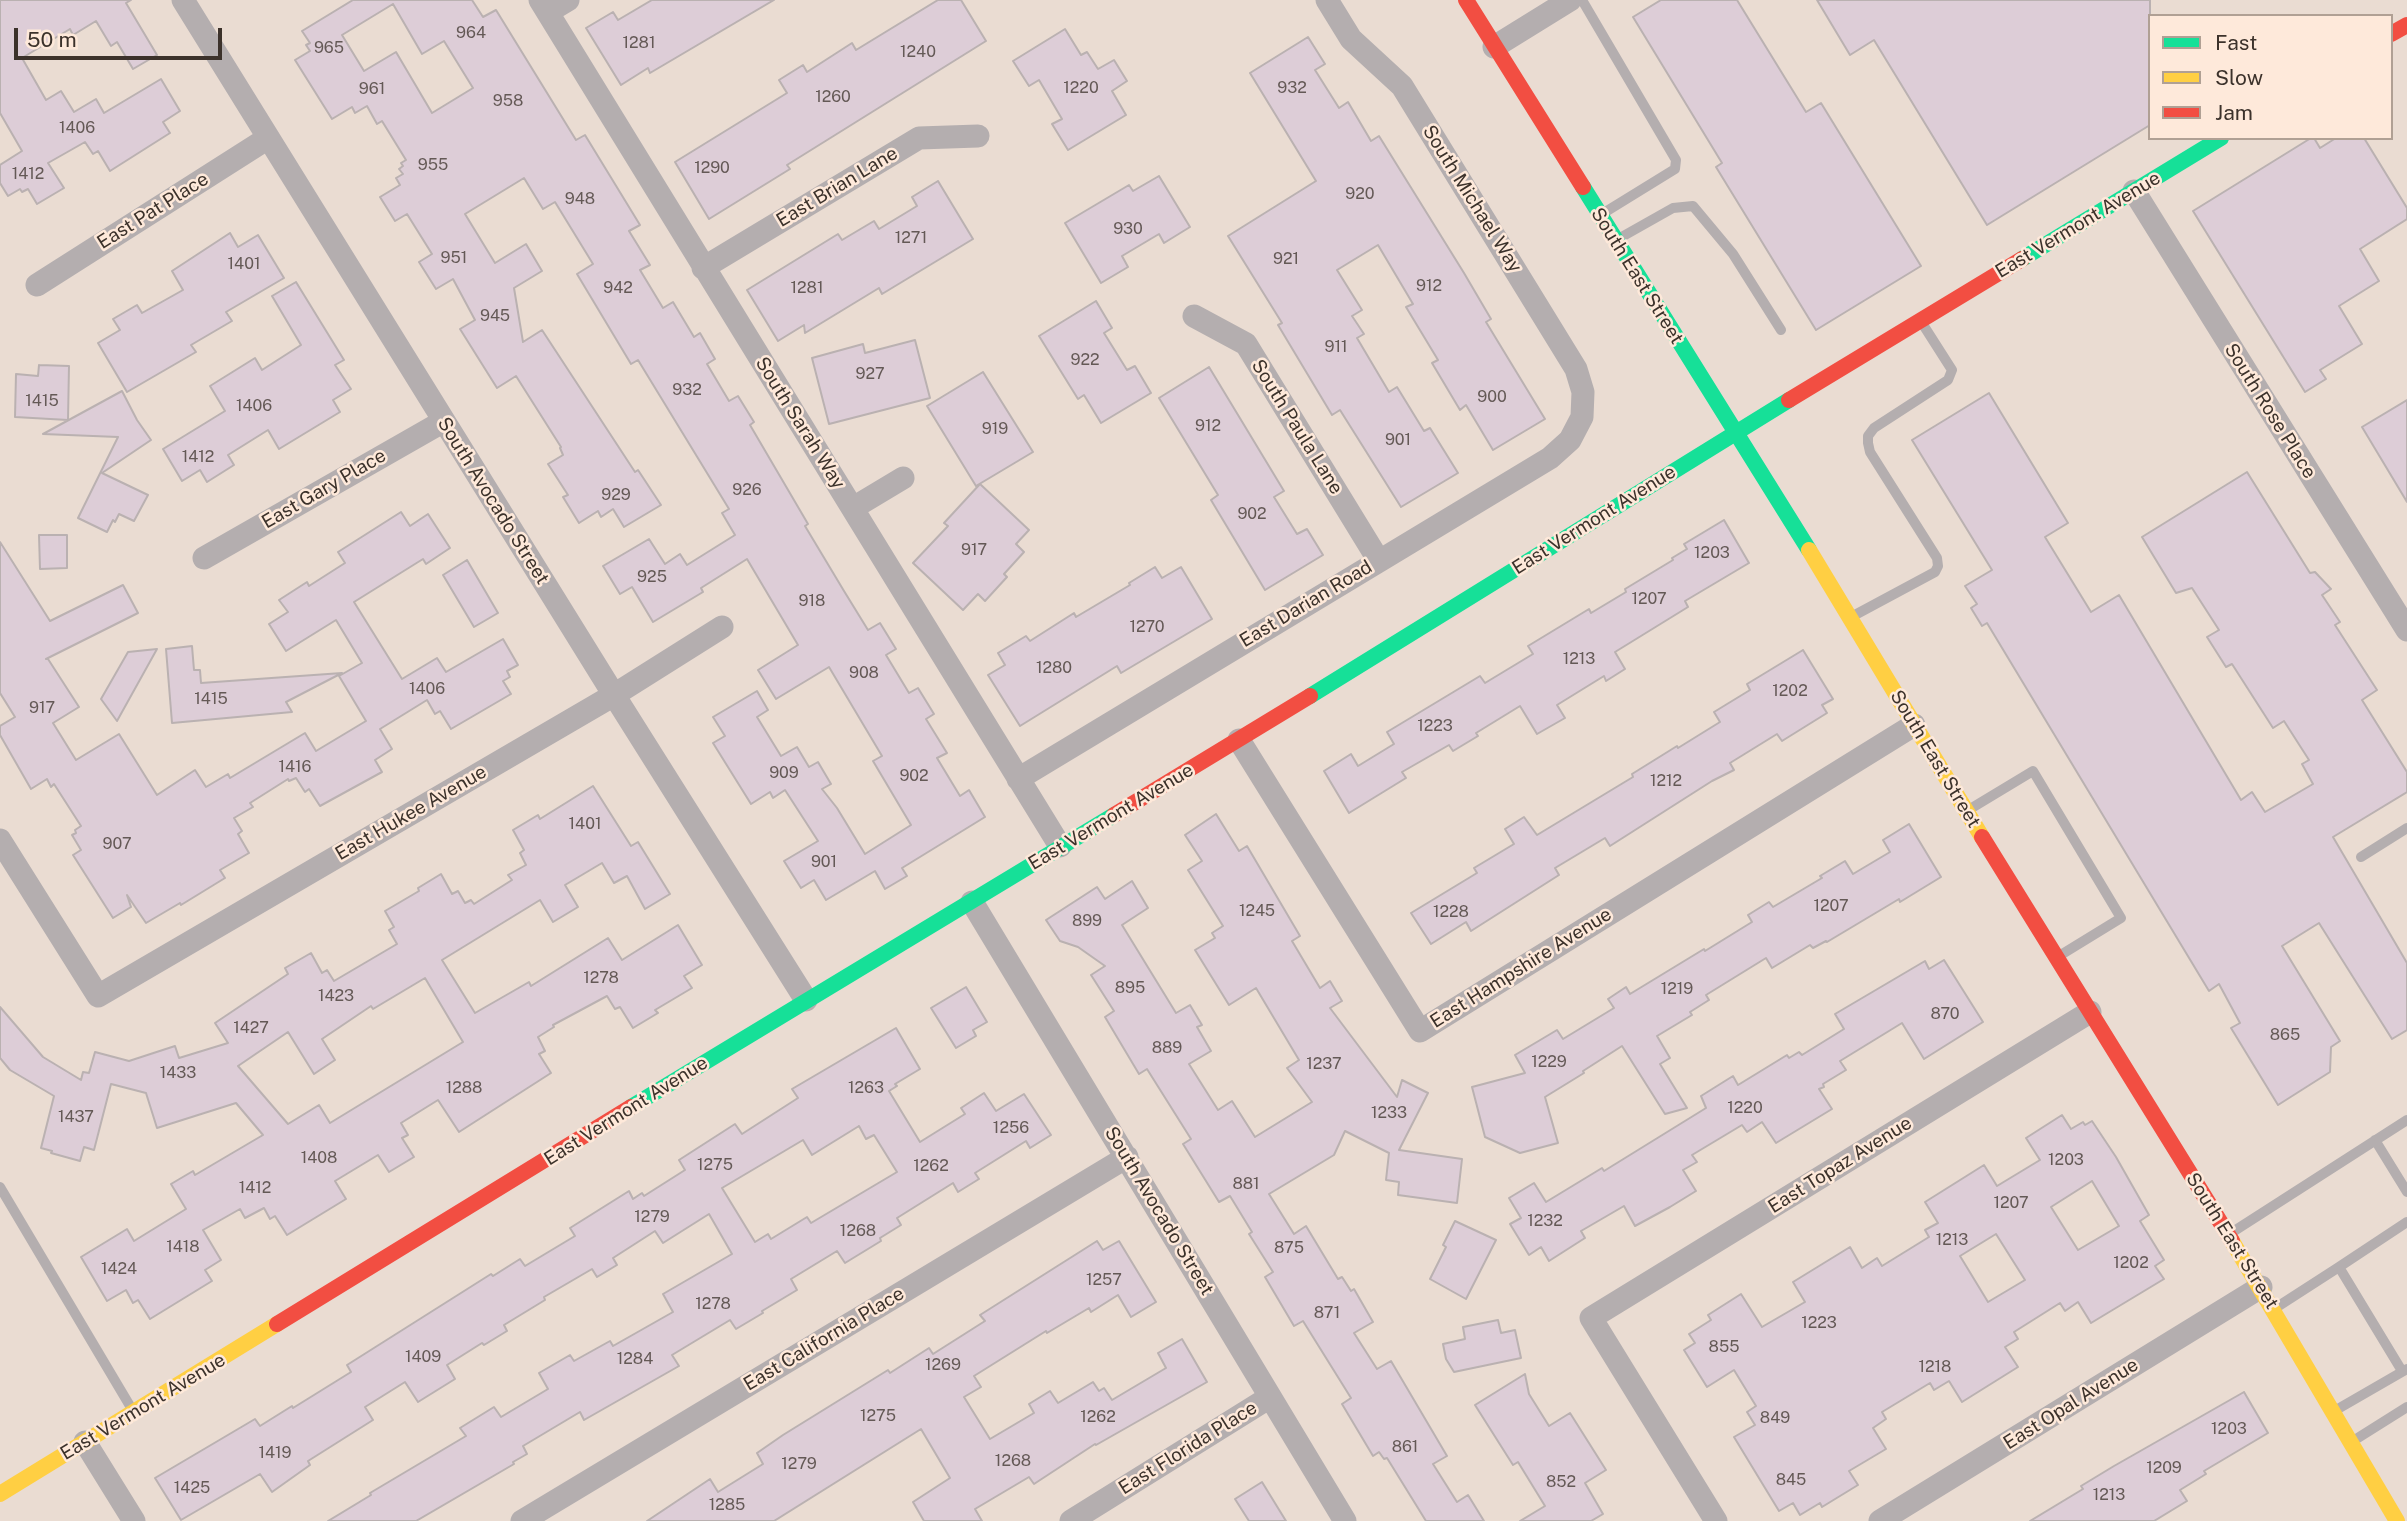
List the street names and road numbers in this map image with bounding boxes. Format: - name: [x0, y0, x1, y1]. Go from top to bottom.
- street label: South Michael Way: [1417, 121, 1527, 277]
- street label: East Brian Lane: [772, 142, 902, 232]
- street label: East Vermont Avenue: [1991, 167, 2165, 283]
- street label: East Pat Place: [93, 168, 213, 254]
- street label: South East Street: [1586, 204, 1688, 348]
- street label: South Rose Place: [2219, 339, 2321, 483]
- street label: South Sarah Way: [750, 353, 850, 493]
- street label: South Paula Lane: [1246, 355, 1348, 499]
- street label: South Avocado Street: [432, 413, 554, 589]
- street label: East Gary Place: [258, 444, 390, 534]
- street label: East Vermont Avenue: [1508, 460, 1680, 580]
- street label: East Darian Road: [1236, 556, 1376, 652]
- street label: South East Street: [1885, 686, 1985, 832]
- street label: East Vermont Avenue: [1024, 759, 1198, 875]
- street label: East Hukee Avenue: [331, 760, 491, 866]
- street label: East Hampshire Avenue: [1426, 903, 1616, 1033]
- street label: East Vermont Avenue: [540, 1051, 712, 1171]
- street label: East Topaz Avenue: [1764, 1112, 1916, 1218]
- street label: South Avocado Street: [1100, 1122, 1218, 1300]
- street label: South East Street: [2181, 1169, 2283, 1313]
- street label: East California Place: [740, 1282, 908, 1396]
- street label: East Vermont Avenue: [56, 1349, 230, 1465]
- street label: East Opal Avenue: [1999, 1353, 2143, 1455]
- street label: East Florida Place: [1115, 1396, 1261, 1500]

